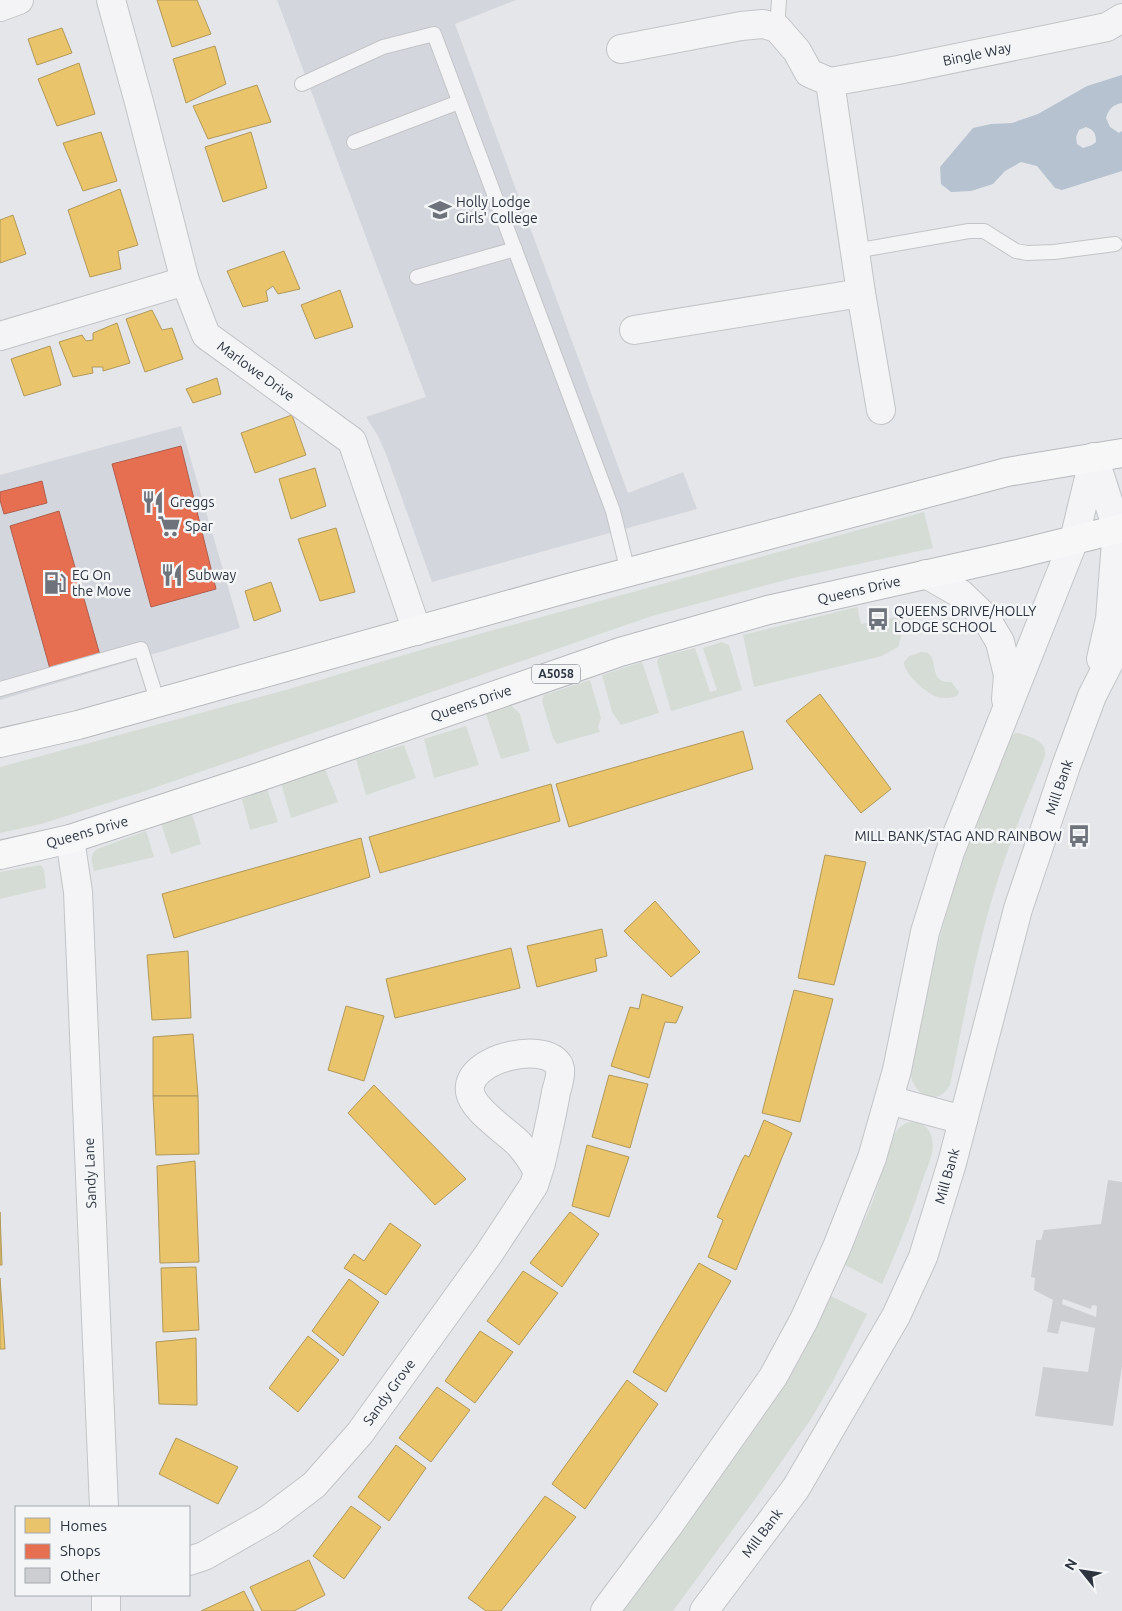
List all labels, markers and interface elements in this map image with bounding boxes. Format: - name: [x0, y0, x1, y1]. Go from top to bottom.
- street label: Bingle Way: [941, 39, 1013, 69]
- place label: Holly Lodge Girls' College: [456, 194, 538, 226]
- school or university icon: Holly Lodge Girls' College: [427, 197, 453, 223]
- street label: Marlowe Drive: [214, 338, 298, 404]
- restaurant icon: Greggs: [140, 489, 166, 515]
- place label: Greggs: [170, 494, 214, 510]
- supermarket icon: Spar: [156, 513, 182, 539]
- place label: Spar: [185, 518, 214, 534]
- restaurant icon: Subway: [159, 562, 185, 588]
- place label: EG On the Move: [72, 567, 131, 599]
- place label: Subway: [188, 567, 237, 583]
- fuel station icon: EG On the Move: [42, 570, 68, 596]
- street label: Queens Drive: [816, 573, 902, 607]
- place label: QUEENS DRIVE/HOLLY LODGE SCHOOL: [894, 603, 1036, 635]
- bus stop icon: QUEENS DRIVE/HOLLY LODGE SCHOOL: [865, 606, 891, 632]
- road number: A5058: [532, 664, 580, 684]
- street label: Queens Drive: [428, 682, 514, 724]
- street label: Mill Bank: [1042, 757, 1076, 817]
- street label: Queens Drive: [44, 813, 130, 851]
- bus stop icon: MILL BANK/STAG AND RAINBOW: [1066, 823, 1092, 849]
- place label: MILL BANK/STAG AND RAINBOW: [854, 828, 1062, 844]
- street label: Sandy Lane: [81, 1137, 99, 1209]
- street label: Mill Bank: [931, 1146, 963, 1206]
- street label: Sandy Grove: [360, 1356, 418, 1428]
- street label: Mill Bank: [738, 1505, 786, 1561]
- legend: [15, 1506, 190, 1596]
- text: Homes: [60, 1517, 107, 1534]
- text: Shops: [60, 1542, 101, 1559]
- north arrow: [1057, 1546, 1107, 1596]
- text: N: [1061, 1556, 1080, 1573]
- text: Other: [60, 1567, 100, 1584]

